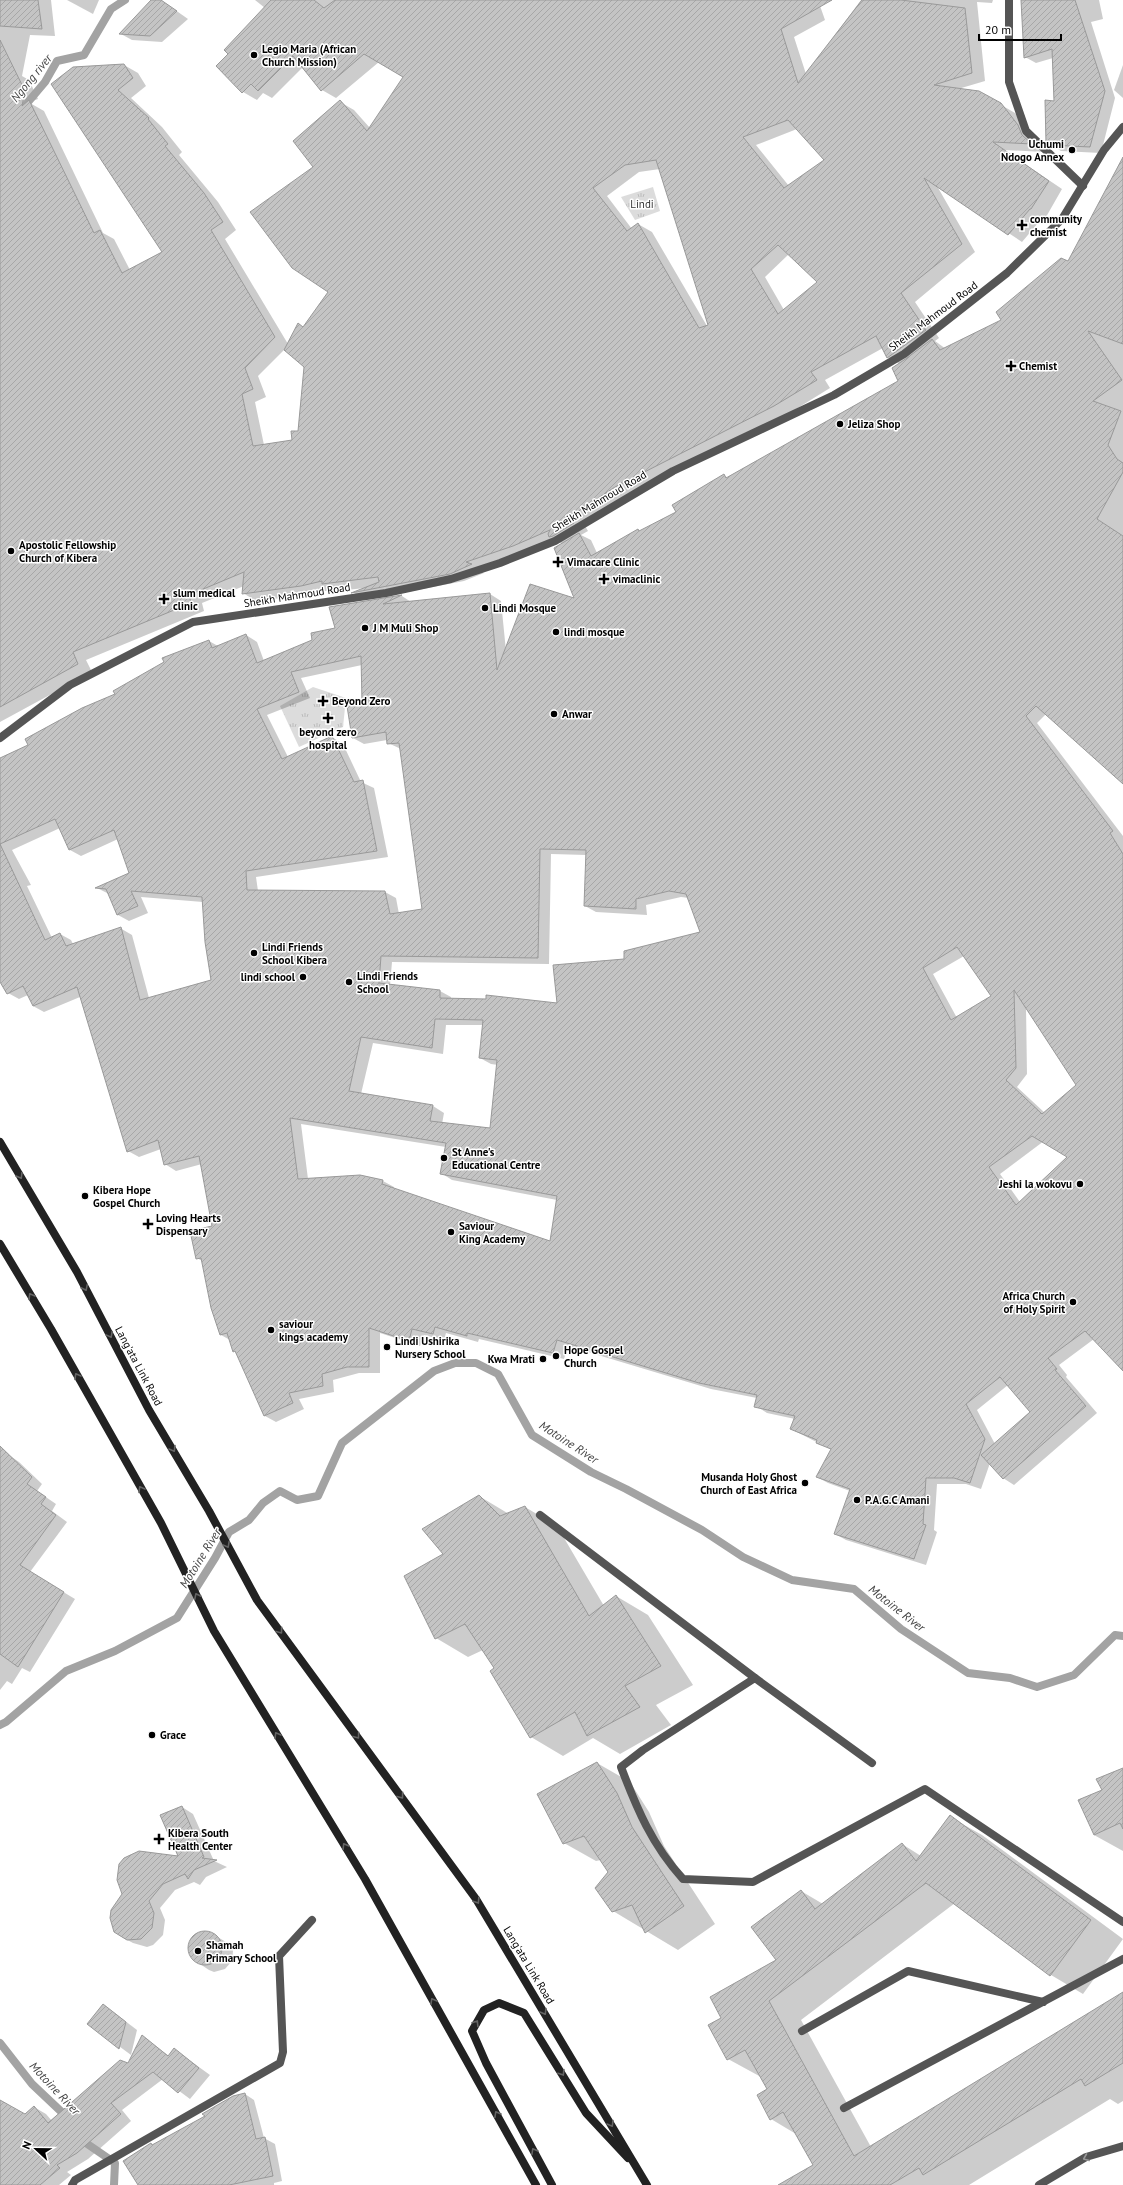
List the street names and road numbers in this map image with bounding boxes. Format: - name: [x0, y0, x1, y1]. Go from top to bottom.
- street label: Sheikh Mahmoud Road: [886, 278, 980, 354]
- street label: Sheikh Mahmoud Road: [549, 467, 649, 535]
- street label: Sheikh Mahmoud Road: [243, 580, 351, 610]
- street label: Lang'ata Link Road: [112, 1324, 166, 1408]
- street label: Lang'ata Link Road: [500, 1924, 558, 2006]

